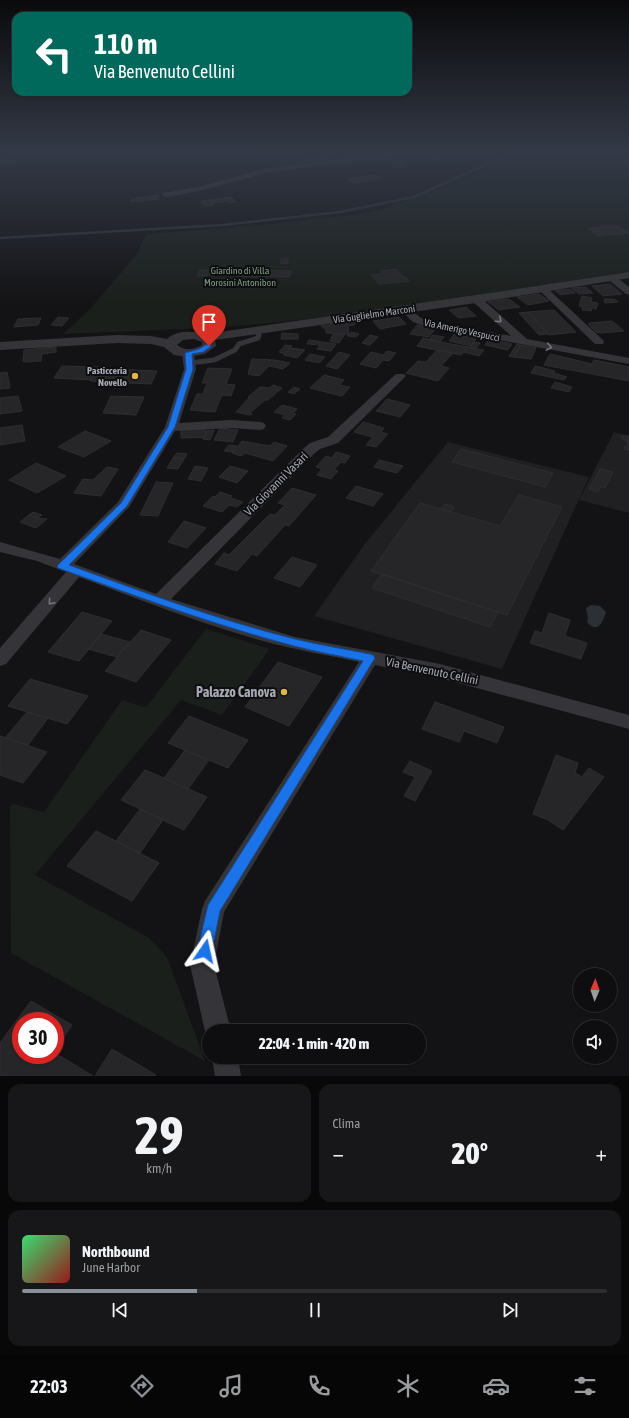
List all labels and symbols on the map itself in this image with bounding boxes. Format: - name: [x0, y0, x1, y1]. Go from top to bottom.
- park label: Giardino di Villa Morosini Antonibon: [204, 265, 276, 288]
- street label: Via Guglielmo Marconi: [332, 303, 416, 325]
- pin: [192, 305, 226, 346]
- one-way arrow: [494, 316, 502, 323]
- street label: Via Amerigo Vespucci: [423, 317, 501, 343]
- one-way arrow: [546, 342, 553, 350]
- place label: Pasticceria Novello: [87, 365, 127, 388]
- marker: Pasticceria Novello: [130, 371, 140, 381]
- street label: Via Giovanni Vasari: [241, 449, 311, 519]
- one-way arrow: [48, 597, 55, 605]
- street label: Via Benvenuto Cellini: [385, 654, 479, 688]
- place label: Palazzo Canova: [196, 684, 276, 700]
- marker: Palazzo Canova: [279, 687, 289, 697]
- position arrow: [184, 930, 226, 972]
- north arrow: [573, 968, 617, 1012]
- speed limit sign: 30: [12, 1012, 64, 1064]

